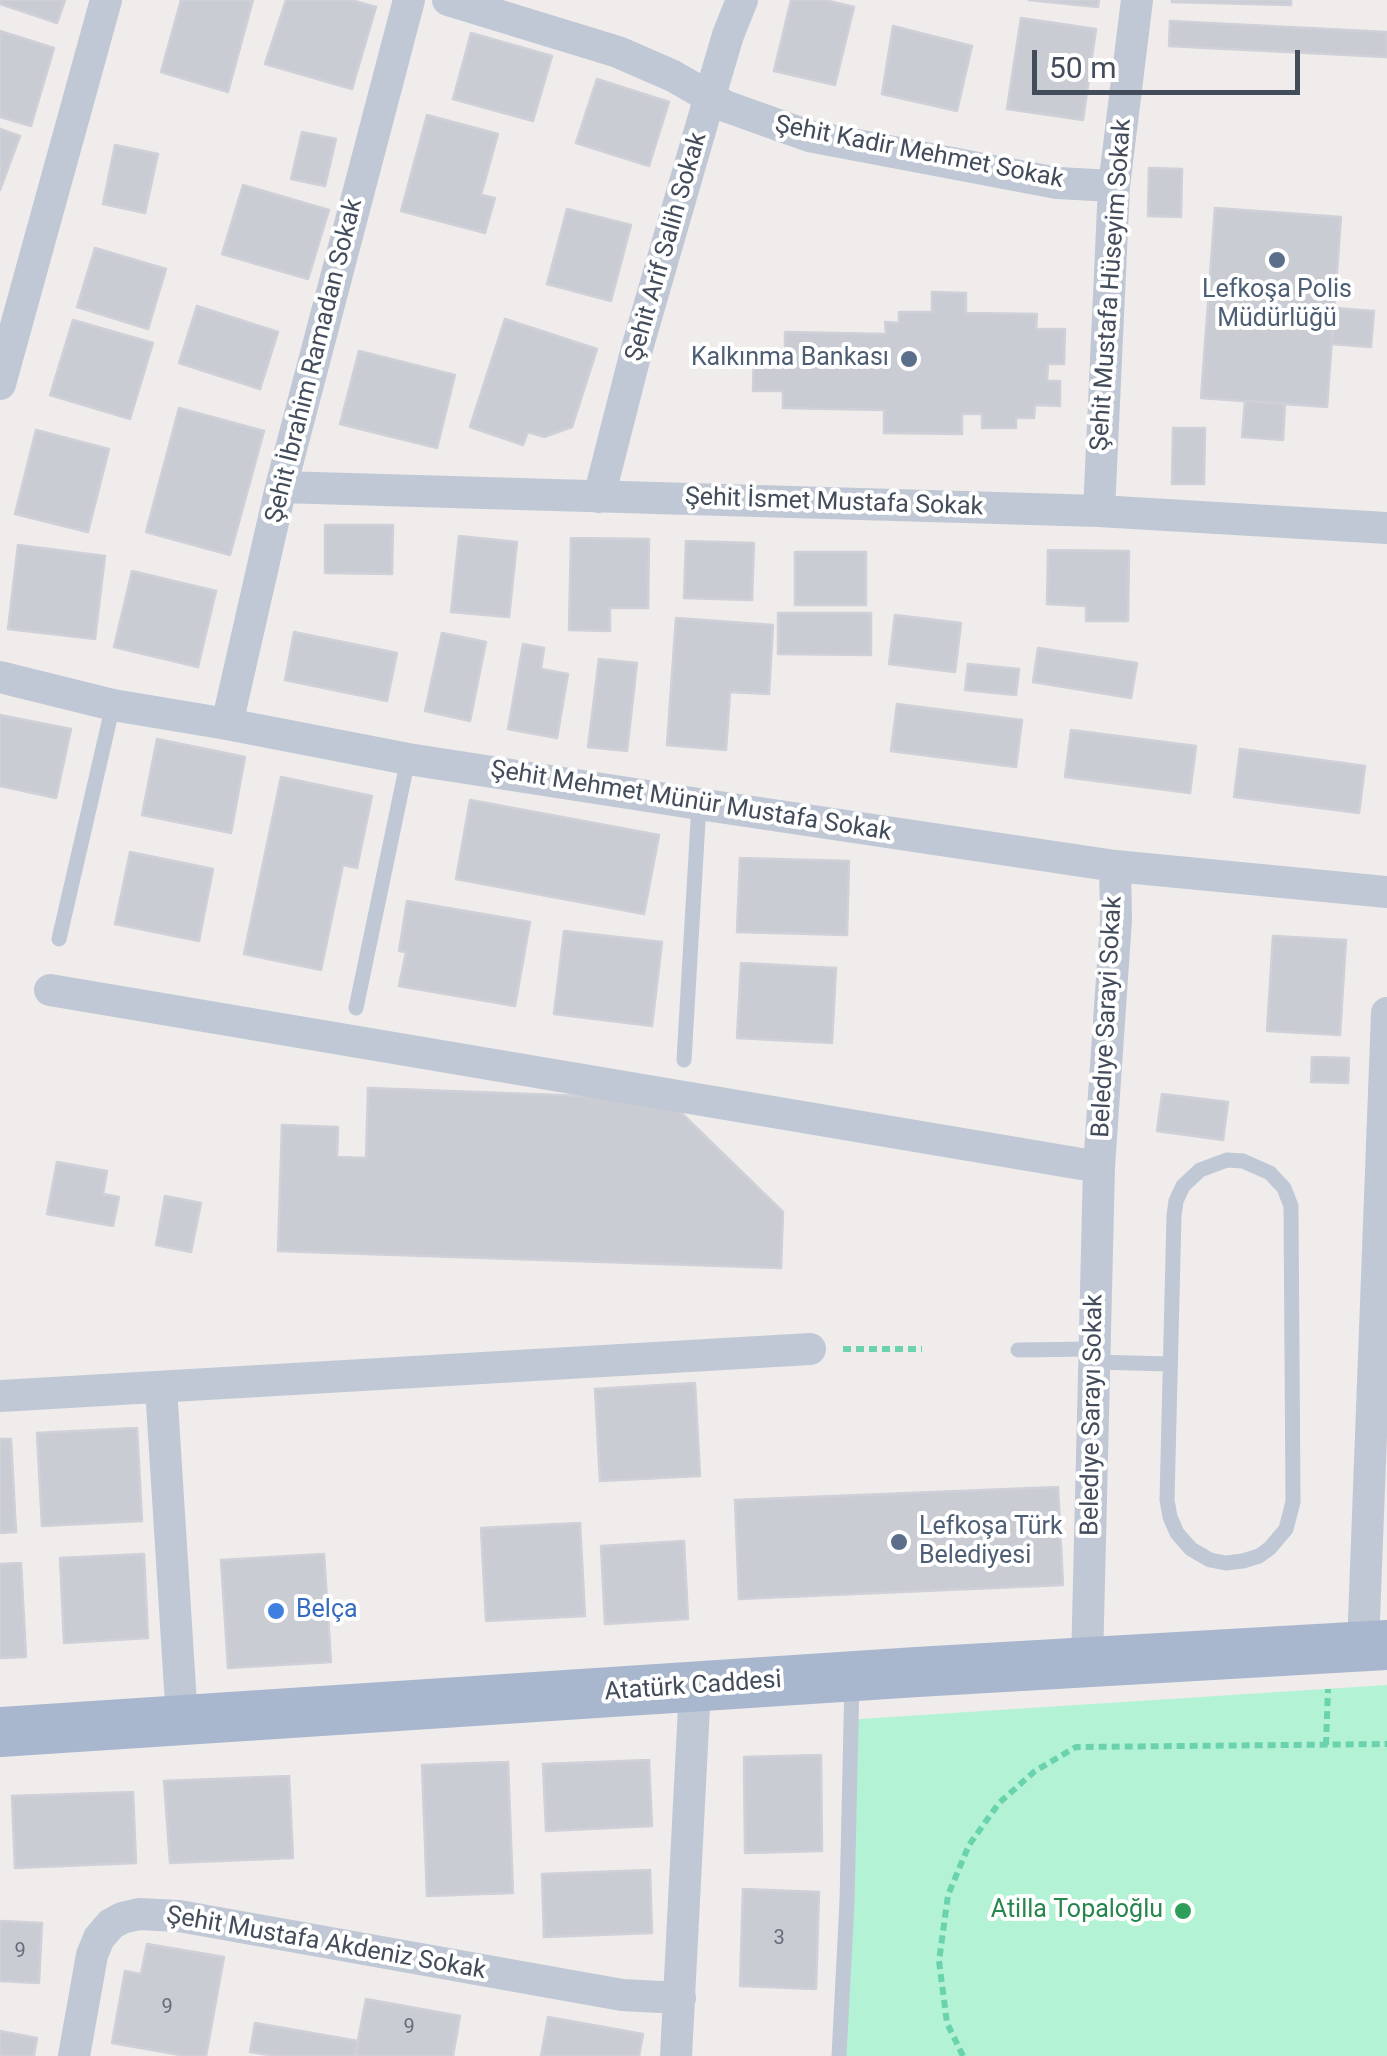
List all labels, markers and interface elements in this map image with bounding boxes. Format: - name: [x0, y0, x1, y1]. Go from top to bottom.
- scale bar: [1037, 30, 1304, 92]
- text: 50 m: [1049, 50, 1116, 85]
- street label: Şehit Kadir Mehmet Sokak: [772, 110, 1066, 196]
- street label: Şehit Mustafa Hüseyim Sokak: [1085, 118, 1139, 452]
- street label: Şehit Arif Salih Sokak: [620, 129, 714, 365]
- street label: Şehit İbrahim Ramadan Sokak: [260, 196, 370, 526]
- marker: Lefkoşa Polis Müdürlüğü: [1266, 249, 1288, 271]
- place label: Lefkoşa Polis Müdürlüğü: [1202, 276, 1352, 335]
- place label: Kalkınma Bankası: [691, 344, 889, 374]
- marker: Kalkınma Bankası: [898, 348, 920, 370]
- street label: Şehit İsmet Mustafa Sokak: [684, 483, 984, 523]
- street label: Şehit Mehmet Münür Mustafa Sokak: [488, 755, 894, 849]
- street label: Beledıye Sarayi Sokak: [1087, 896, 1129, 1138]
- street label: Beledıye Sarayı Sokak: [1076, 1294, 1110, 1536]
- place label: Lefkoşa Türk Belediyesi: [919, 1513, 1063, 1572]
- marker: Lefkoşa Türk Belediyesi: [888, 1531, 910, 1553]
- place label: Belça: [296, 1596, 358, 1626]
- marker: Belça: [265, 1600, 287, 1622]
- street label: Atatürk Caddesi: [603, 1666, 783, 1708]
- place label: Atilla Topaloğlu: [991, 1896, 1163, 1926]
- marker: Atilla Topaloğlu: [1172, 1900, 1194, 1922]
- street label: Şehit Mustafa Akdeniz Sokak: [164, 1901, 488, 1987]
- house number: 3: [773, 1927, 785, 1951]
- house number: 9: [14, 1940, 26, 1964]
- house number: 9: [161, 1996, 173, 2020]
- house number: 9: [403, 2016, 415, 2040]

